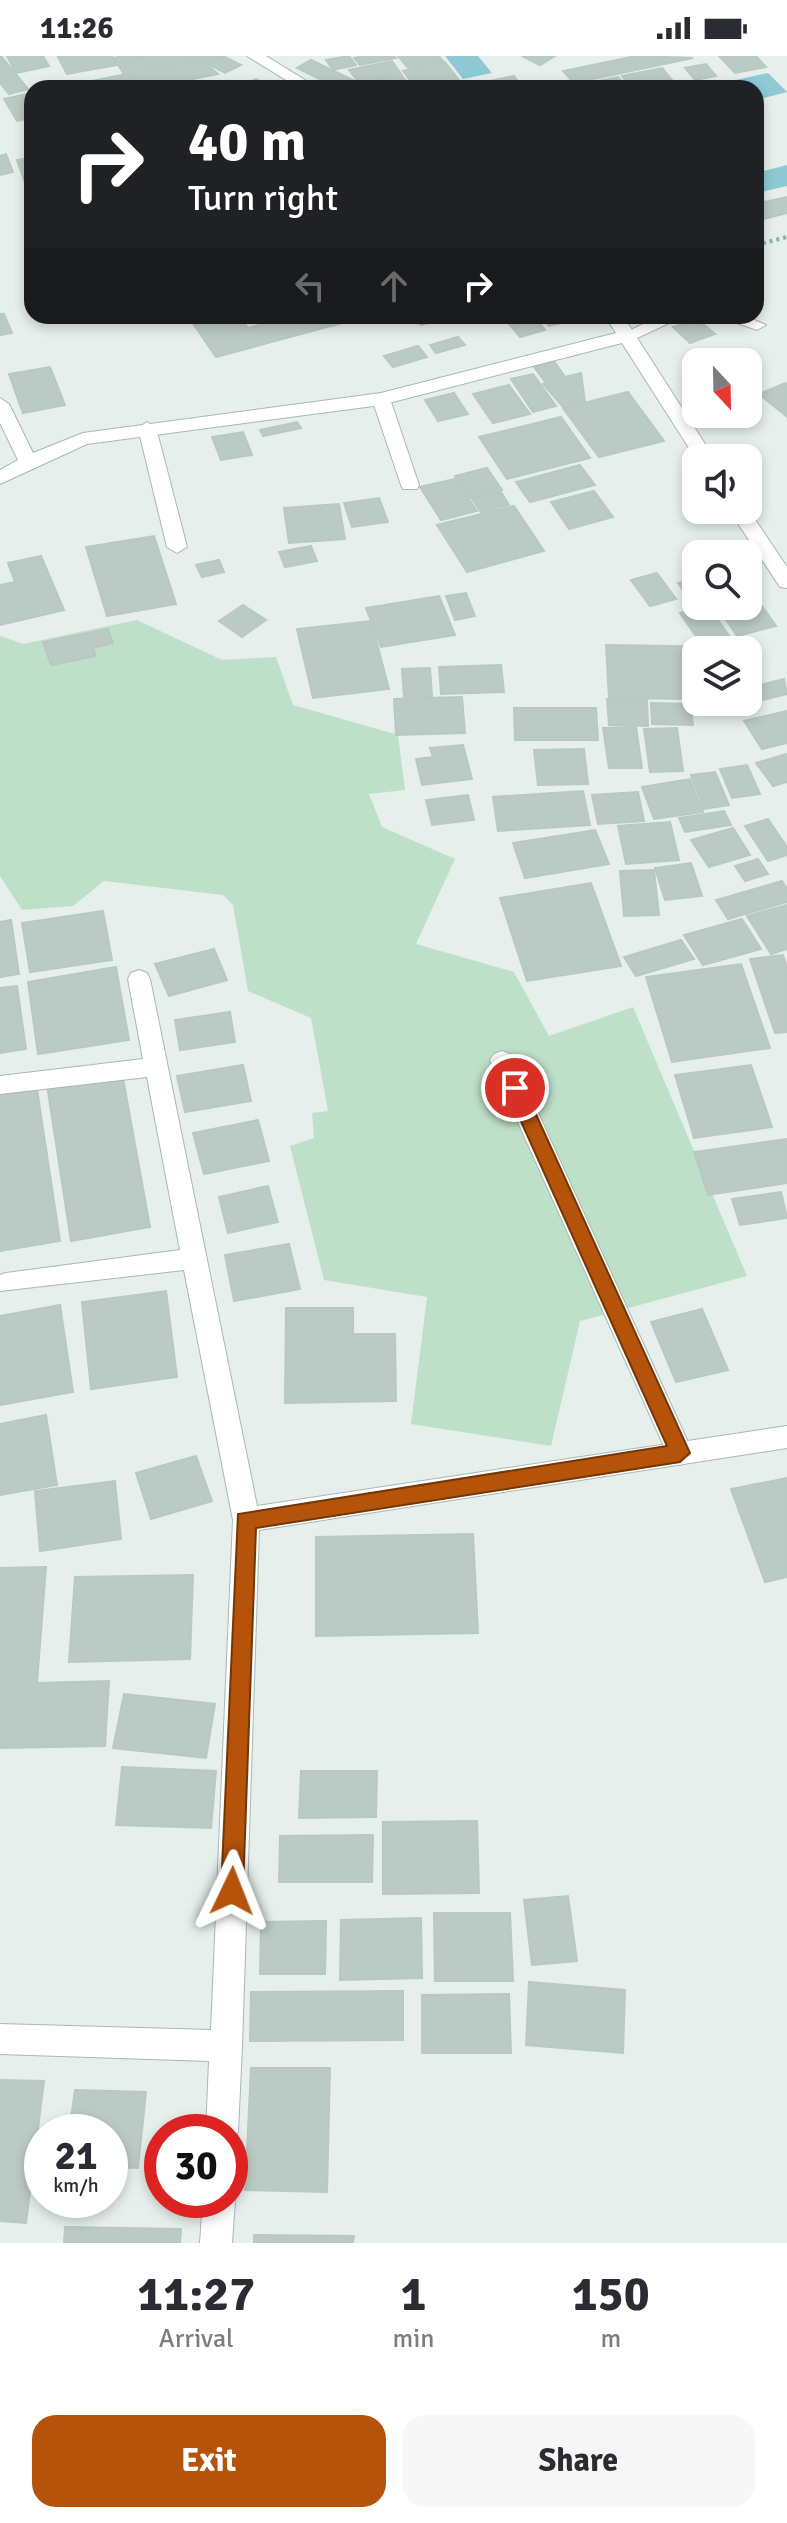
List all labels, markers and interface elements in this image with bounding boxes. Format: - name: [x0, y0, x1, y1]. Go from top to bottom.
- text: 11:26: [40, 10, 114, 47]
- text: 40 m: [188, 107, 306, 176]
- icon: right: [56, 112, 160, 216]
- text: Turn right: [188, 176, 338, 221]
- icon: left: [288, 264, 332, 308]
- icon: ahead: [372, 264, 416, 308]
- icon: right: [456, 264, 500, 308]
- north arrow: [682, 348, 762, 428]
- map controls: [682, 348, 762, 716]
- button: sound: [682, 444, 762, 524]
- button: search: [682, 540, 762, 620]
- button: layers: [682, 636, 762, 716]
- pin: [481, 1054, 549, 1122]
- icon: arrive: [493, 1066, 537, 1110]
- position arrow: [190, 1849, 274, 1933]
- speed limit sign: 30: [144, 2114, 248, 2218]
- text: 21: [54, 2131, 98, 2181]
- text: km/h: [53, 2173, 99, 2198]
- text: 11:27: [137, 2265, 255, 2324]
- text: 1: [401, 2265, 426, 2324]
- text: 150: [572, 2265, 650, 2324]
- text: Arrival: [159, 2323, 234, 2355]
- text: min: [393, 2323, 435, 2355]
- text: m: [600, 2323, 621, 2355]
- button: Exit: [32, 2415, 386, 2507]
- button: Share: [402, 2415, 755, 2507]

